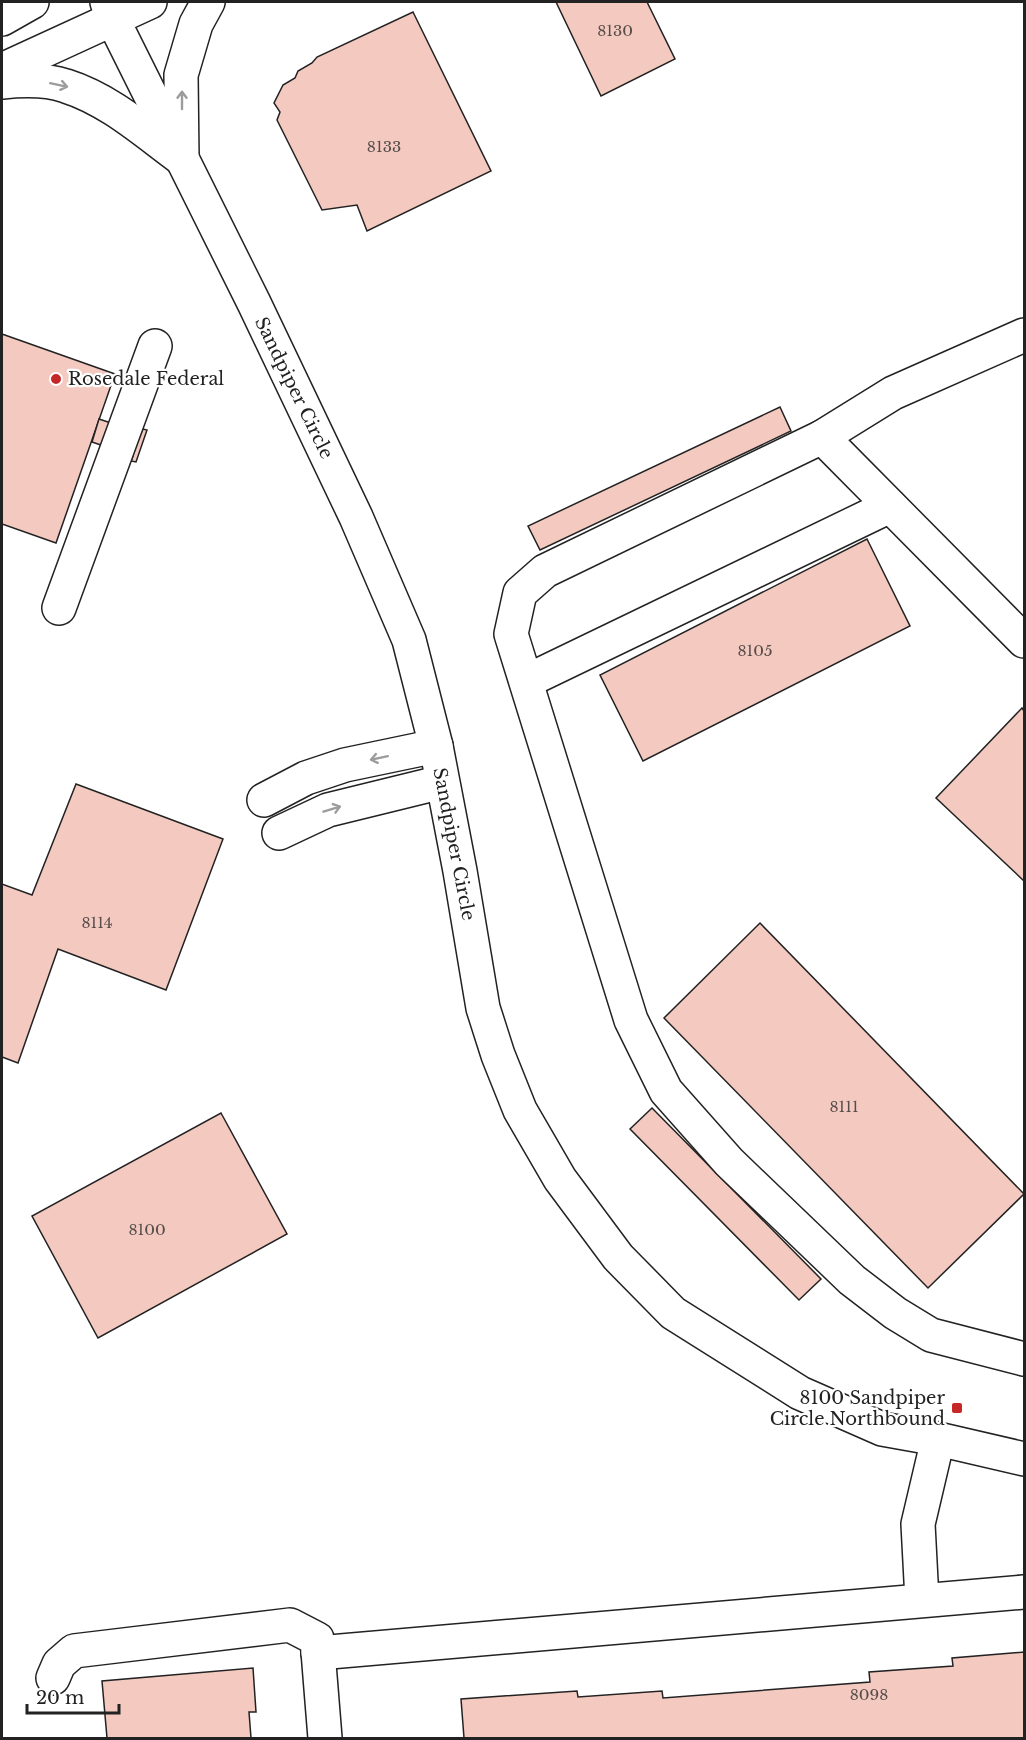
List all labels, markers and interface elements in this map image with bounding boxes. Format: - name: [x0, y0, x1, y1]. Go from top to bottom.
- house number: 8130: [597, 21, 633, 40]
- one-way arrow: [49, 80, 69, 91]
- one-way arrow: [176, 91, 187, 111]
- house number: 8133: [367, 137, 401, 156]
- street label: Sandpiper Circle: [250, 313, 338, 463]
- place label: Rosedale Federal: [68, 368, 224, 390]
- marker: Rosedale Federal: [49, 372, 63, 386]
- house number: 8105: [737, 641, 773, 660]
- one-way arrow: [370, 753, 389, 764]
- street label: Sandpiper Circle: [428, 766, 480, 922]
- one-way arrow: [322, 803, 341, 814]
- house number: 8114: [81, 913, 113, 932]
- house number: 8111: [829, 1097, 859, 1116]
- house number: 8100: [128, 1220, 166, 1239]
- place label: 8100 Sandpiper Circle Northbound: [770, 1387, 945, 1430]
- marker: 8100 Sandpiper Circle Northbound: [950, 1401, 964, 1415]
- scale bar: [27, 1677, 118, 1715]
- house number: 8098: [850, 1685, 888, 1704]
- text: 20 m: [36, 1687, 84, 1709]

